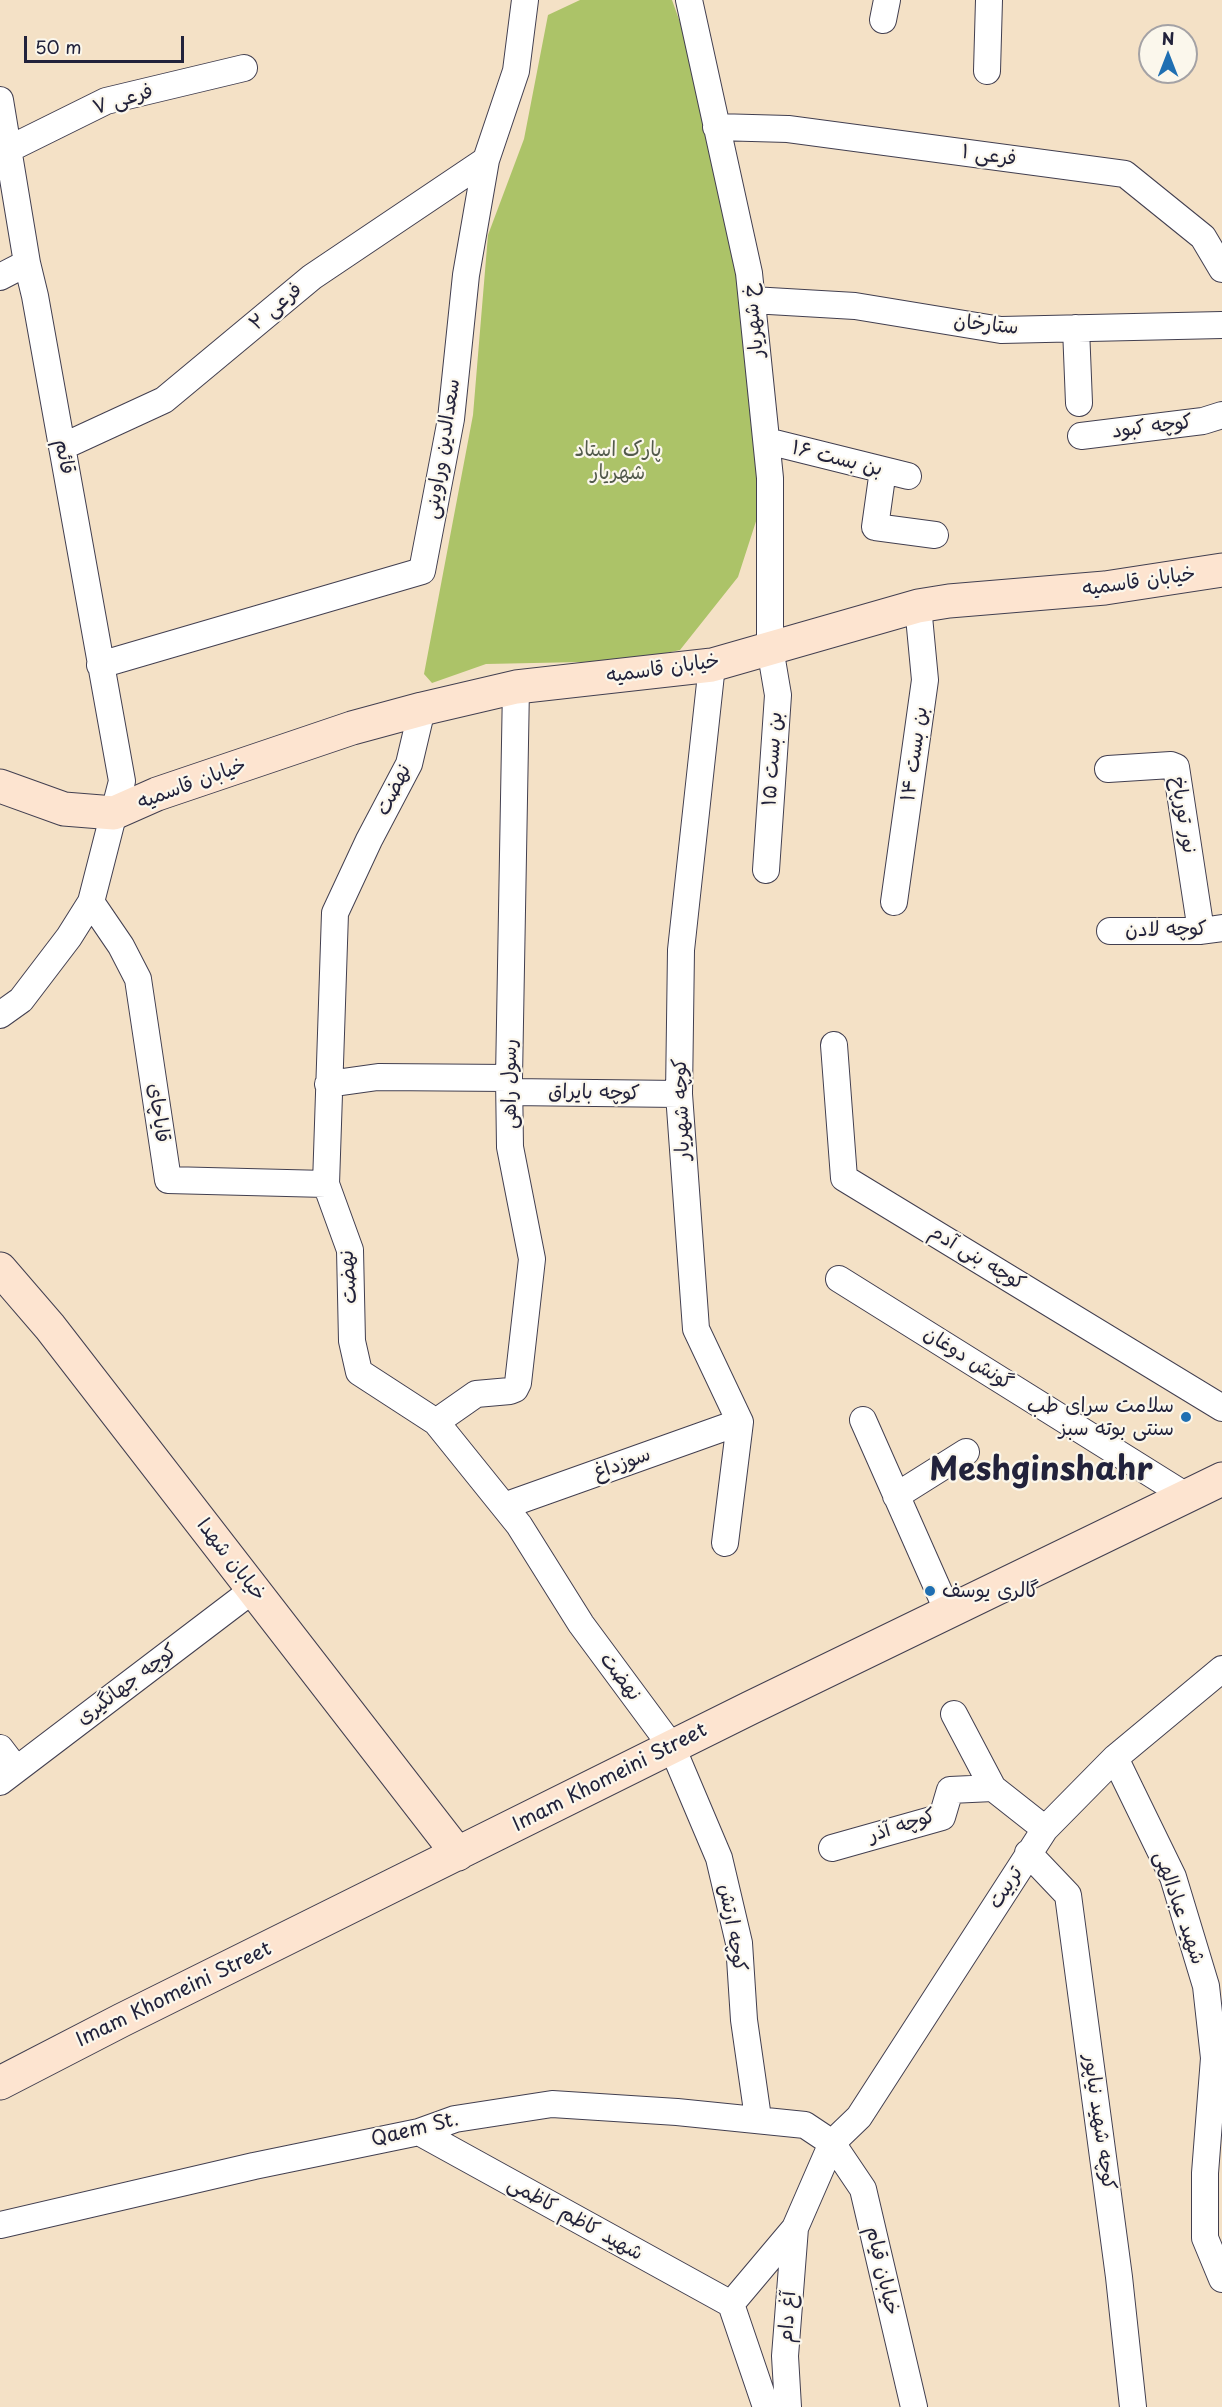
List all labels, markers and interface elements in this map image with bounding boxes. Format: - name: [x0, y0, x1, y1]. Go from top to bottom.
- scale bar: [27, 24, 188, 62]
- north arrow: [1138, 24, 1198, 84]
- text: N: [1162, 26, 1174, 50]
- text: 50 m: [35, 33, 82, 60]
- street label: فرعی ۷: [90, 79, 156, 121]
- street label: فرعی ۱: [960, 140, 1018, 172]
- street label: فرعی ۲: [245, 278, 307, 336]
- street label: خ شهریار: [738, 283, 770, 359]
- street label: ستارخان: [952, 310, 1020, 340]
- street label: سعدالدین وراوینی: [420, 377, 466, 521]
- street label: کوچه کبود: [1110, 410, 1194, 444]
- street label: بن بست ۱۶: [789, 436, 885, 482]
- street label: قائم: [49, 438, 79, 476]
- park label: پارک استاد شهریار: [574, 438, 662, 485]
- street label: خیابان قاسمیه: [1081, 562, 1197, 602]
- street label: خیابان قاسمیه: [605, 649, 721, 689]
- street label: بن بست ۱۴: [896, 705, 934, 803]
- street label: بن بست ۱۵: [758, 711, 788, 807]
- street label: خیابان قاسمیه: [134, 753, 250, 815]
- street label: نهضت: [371, 760, 417, 820]
- street label: نور تورپاخ: [1165, 775, 1201, 855]
- street label: کوچه لادن: [1125, 917, 1207, 943]
- street label: رسول راهی: [498, 1039, 522, 1129]
- street label: کوچه شهریار: [668, 1058, 696, 1160]
- street label: کوچه بایراق: [548, 1080, 640, 1106]
- street label: قایاچای: [142, 1082, 174, 1144]
- street label: کوچه بنی آدم: [925, 1220, 1029, 1296]
- street label: نهضت: [335, 1249, 363, 1305]
- street label: گونش دوغان: [919, 1322, 1017, 1396]
- place label: سلامت سرای طب سنتی بوته سبز: [1027, 1394, 1174, 1441]
- marker: سلامت سرای طب سنتی بوته سبز: [1179, 1410, 1193, 1424]
- street label: سوزداغ: [590, 1443, 654, 1485]
- district label: Meshginshahr: [929, 1452, 1153, 1490]
- street label: خیابان شهدا: [191, 1514, 271, 1606]
- place label: گالری یوسف: [942, 1579, 1039, 1603]
- marker: گالری یوسف: [923, 1584, 937, 1598]
- street label: کوچه جهانگیری: [72, 1639, 182, 1731]
- street label: نهضت: [594, 1648, 646, 1706]
- street label: Imam Khomeini Street: [509, 1719, 711, 1837]
- street label: کوچه آذر: [865, 1804, 939, 1848]
- street label: شهید عبادالهی: [1148, 1848, 1210, 1968]
- street label: تربیت: [984, 1862, 1028, 1914]
- street label: کوچه ارتش: [713, 1882, 751, 1974]
- street label: Imam Khomeini Street: [72, 1937, 276, 2053]
- street label: کوچه شهید نیاپور: [1078, 2052, 1120, 2192]
- street label: Qaem St.: [369, 2108, 461, 2152]
- street label: شهید کاظم کاظمی: [503, 2172, 647, 2266]
- street label: خیابان قیام: [860, 2224, 904, 2318]
- street label: آغ دام: [774, 2290, 802, 2344]

